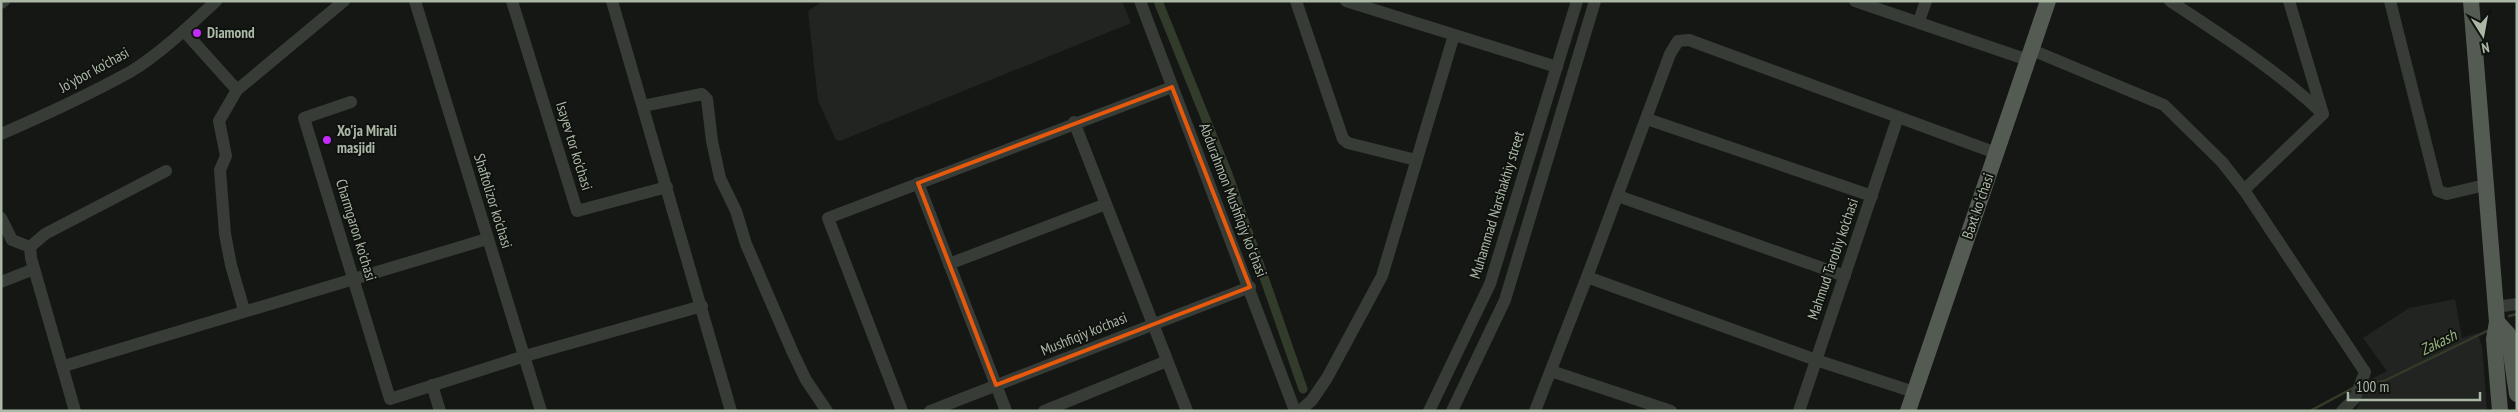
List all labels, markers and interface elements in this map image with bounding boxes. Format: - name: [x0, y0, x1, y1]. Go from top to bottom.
- north arrow: [2458, 10, 2508, 60]
- place label: Diamond: [207, 23, 255, 42]
- marker: Diamond: [191, 27, 203, 39]
- text: N: [2480, 38, 2491, 57]
- street label: Jo'ybor ko'chasi: [54, 43, 132, 97]
- street label: Isayev tor ko'chasi: [552, 99, 597, 192]
- street label: Abdurahmon Mushfiqiy koʻchasi: [1195, 120, 1272, 280]
- place label: Xo'ja Mirali masjidi: [337, 121, 397, 157]
- street label: Muhammad Narshakhiy street: [1465, 129, 1528, 281]
- marker: Xo'ja Mirali masjidi: [321, 134, 333, 146]
- street label: Shaftolizor ko'chasi: [470, 151, 517, 251]
- street label: Baxt koʻchasi: [1957, 170, 1998, 241]
- street label: Charmgaron ko'chasi: [332, 177, 381, 283]
- street label: Mahmud Tarobiy ko'chasi: [1803, 196, 1862, 322]
- street label: Mushfiqiy ko'chasi: [1038, 308, 1130, 360]
- water label: Zakash: [2416, 324, 2460, 359]
- scale bar: [2348, 370, 2480, 402]
- text: 100 m: [2356, 377, 2389, 396]

